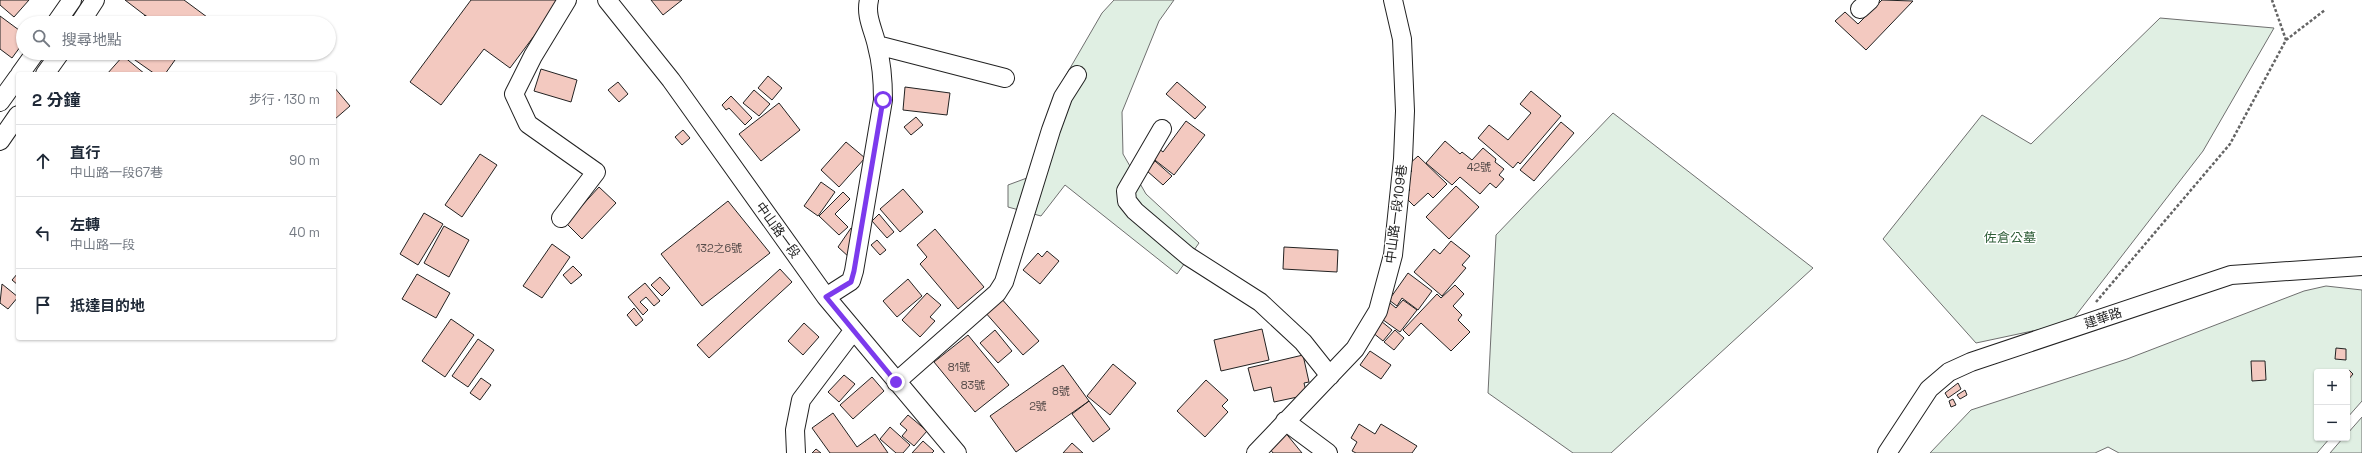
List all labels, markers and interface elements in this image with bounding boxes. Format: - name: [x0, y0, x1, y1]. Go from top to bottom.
- search box: [16, 16, 336, 60]
- icon: search: [30, 27, 52, 49]
- text: 搜尋地點: [62, 30, 122, 49]
- text: 2 分鐘: [32, 89, 80, 111]
- text: 步行 · 130 m: [249, 91, 320, 108]
- route start: [874, 91, 892, 109]
- text: 直行: [70, 143, 100, 162]
- icon: ahead: [32, 150, 54, 172]
- text: 90 m: [289, 152, 320, 169]
- house number: 42號: [1467, 160, 1491, 174]
- street label: 中山路一段109巷: [1381, 163, 1411, 265]
- text: 中山路一段67巷: [70, 164, 163, 181]
- street label: 中山路一段: [752, 199, 804, 261]
- text: 左轉: [70, 215, 100, 234]
- icon: left: [32, 222, 54, 244]
- text: 40 m: [289, 224, 320, 241]
- park label: 佐倉公墓: [1984, 229, 2036, 246]
- text: 中山路一段: [70, 236, 135, 253]
- house number: 132之6號: [696, 241, 742, 255]
- icon: arrive: [32, 294, 54, 316]
- text: 抵達目的地: [70, 296, 145, 315]
- street label: 建華路: [2082, 304, 2124, 332]
- house number: 81號: [948, 360, 970, 374]
- map controls: [2314, 369, 2350, 441]
- button: +: [2314, 369, 2350, 405]
- route end: [887, 373, 905, 391]
- house number: 83號: [961, 378, 985, 392]
- house number: 8號: [1052, 384, 1070, 398]
- house number: 2號: [1029, 399, 1047, 413]
- button: −: [2314, 405, 2350, 441]

